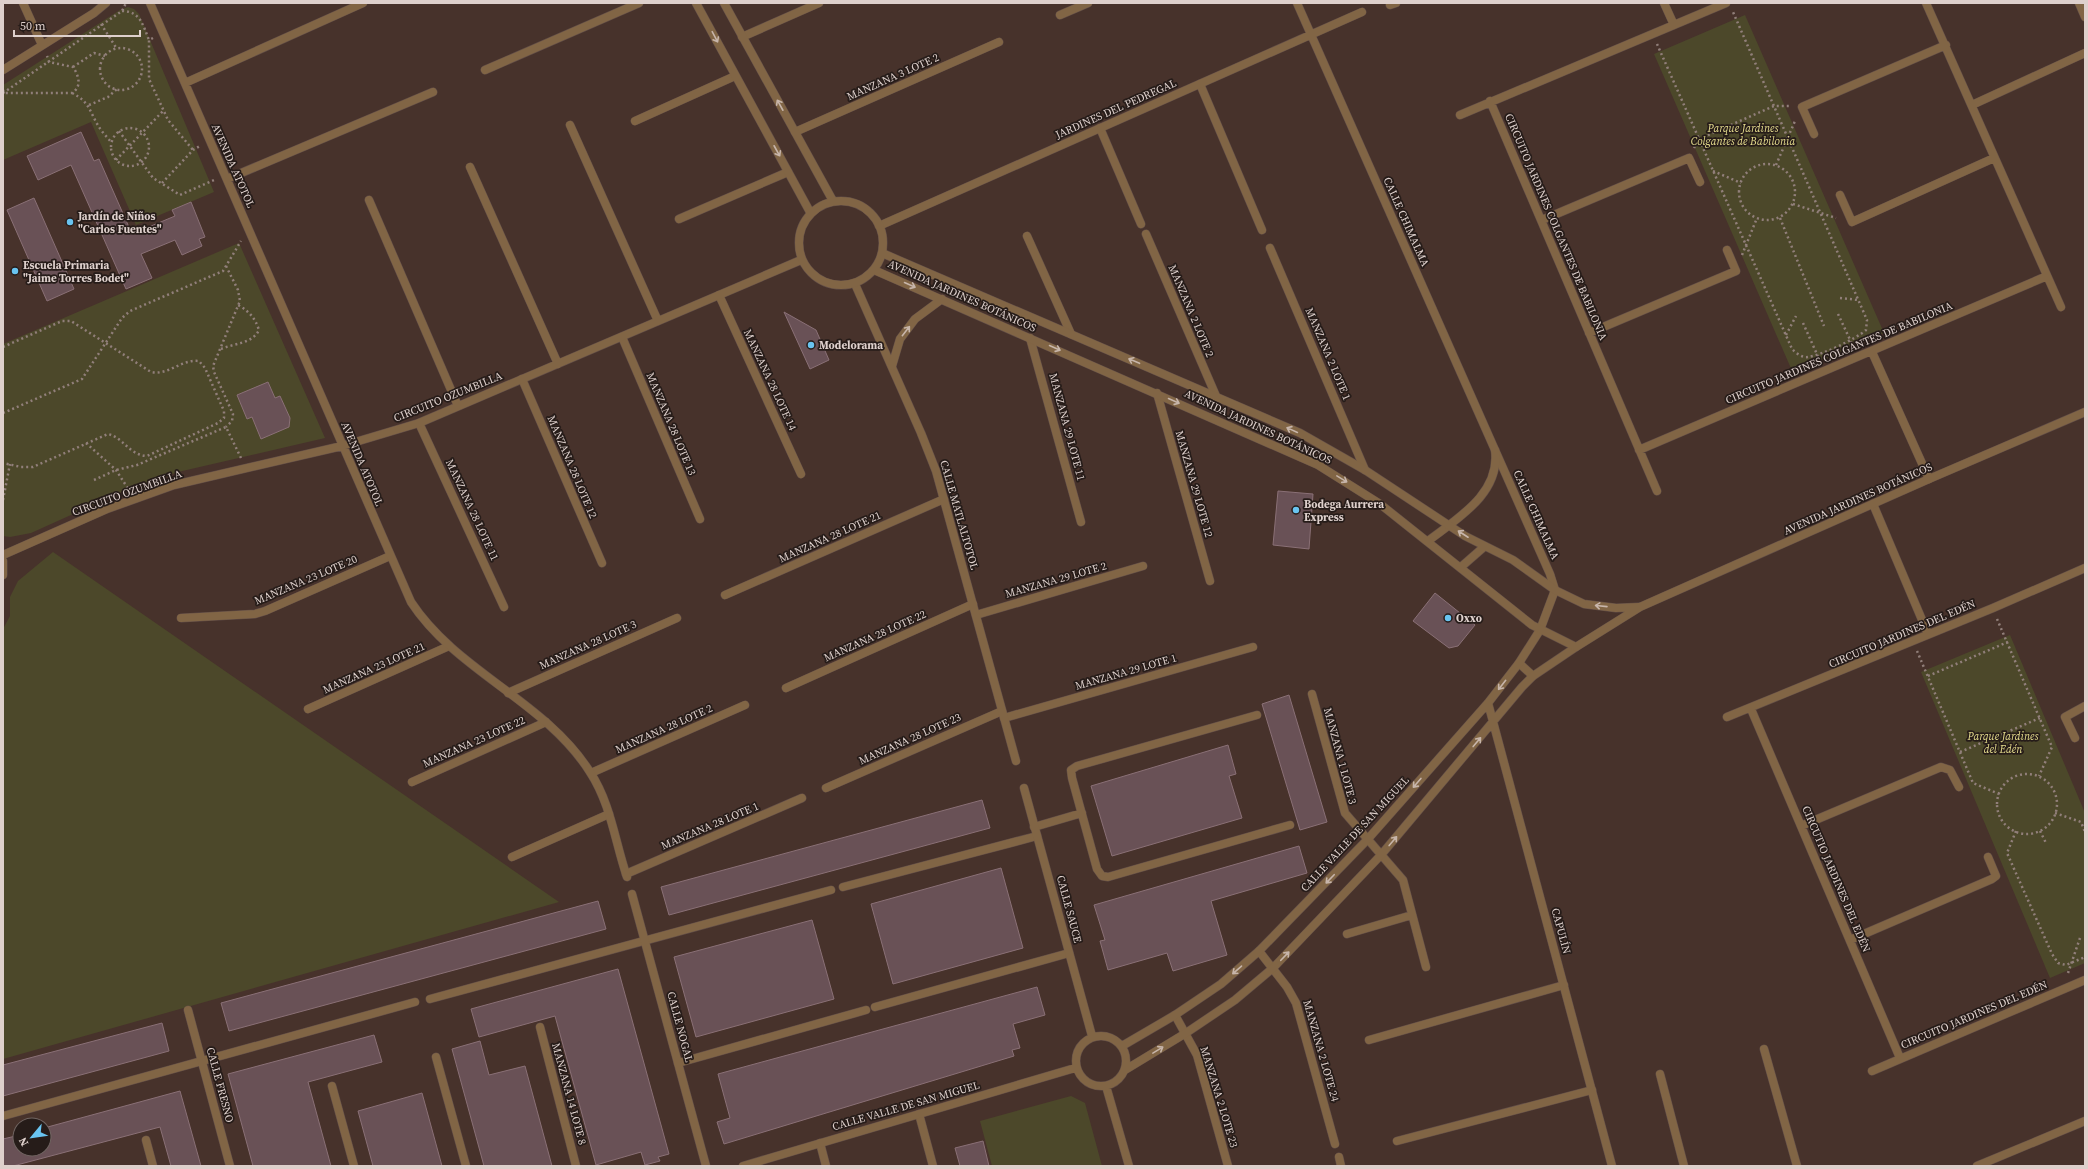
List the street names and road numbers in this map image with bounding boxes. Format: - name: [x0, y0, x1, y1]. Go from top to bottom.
- street label: MANZANA 3 LOTE 2: [845, 50, 942, 104]
- street label: JARDINES DEL PEDREGAL: [1052, 75, 1179, 143]
- street label: CIRCUITO JARDINES COLGANTES DE BABILONIA: [1501, 111, 1611, 343]
- street label: AVENIDA ATOTOL: [208, 122, 258, 211]
- street label: CALLE CHIMALMA: [1380, 175, 1433, 270]
- street label: AVENIDA JARDINES BOTÁNICOS: [885, 256, 1039, 336]
- street label: MANZANA 2 LOTE 2: [1165, 262, 1218, 360]
- street label: CIRCUITO JARDINES COLGANTES DE BABILONIA: [1723, 298, 1955, 408]
- street label: MANZANA 2 LOTE 1: [1302, 305, 1354, 403]
- street label: MANZANA 28 LOTE 14: [740, 327, 800, 434]
- street label: CIRCUITO OZUMBILLA: [391, 368, 505, 426]
- street label: MANZANA 28 LOTE 13: [643, 370, 700, 478]
- street label: MANZANA 29 LOTE 11: [1045, 372, 1089, 482]
- street label: AVENIDA JARDINES BOTÁNICOS: [1182, 386, 1335, 468]
- street label: MANZANA 28 LOTE 12: [544, 413, 601, 521]
- street label: AVENIDA ATOTOL: [337, 419, 387, 509]
- street label: MANZANA 29 LOTE 12: [1172, 429, 1217, 540]
- street label: MANZANA 28 LOTE 11: [442, 457, 502, 563]
- street label: CALLE MATLALTOTOL: [936, 458, 982, 572]
- street label: AVENIDA JARDINES BOTÁNICOS: [1781, 459, 1935, 539]
- street label: CIRCUITO OZUMBILLA: [70, 466, 185, 520]
- street label: CALLE CHIMALMA: [1510, 468, 1563, 563]
- street label: MANZANA 28 LOTE 21: [777, 508, 883, 566]
- street label: MANZANA 23 LOTE 20: [252, 551, 360, 608]
- street label: MANZANA 29 LOTE 2: [1004, 558, 1109, 602]
- street label: CIRCUITO JARDINES DEL EDÉN: [1826, 596, 1978, 672]
- street label: MANZANA 28 LOTE 22: [822, 607, 929, 665]
- street label: MANZANA 28 LOTE 3: [537, 617, 639, 673]
- street label: MANZANA 23 LOTE 21: [321, 639, 427, 697]
- street label: MANZANA 29 LOTE 1: [1074, 650, 1178, 694]
- street label: MANZANA 28 LOTE 2: [613, 701, 715, 757]
- street label: MANZANA 1 LOTE 3: [1320, 706, 1360, 806]
- street label: MANZANA 28 LOTE 23: [857, 710, 964, 768]
- street label: MANZANA 23 LOTE 22: [421, 713, 528, 771]
- street label: CALLE VALLE DE SAN MIGUEL: [1297, 773, 1413, 895]
- street label: MANZANA 28 LOTE 1: [659, 799, 761, 853]
- street label: CIRCUTIO JARDINES DEL EDÉN: [1798, 803, 1874, 955]
- street label: CALLE SAUCE: [1053, 874, 1085, 945]
- street label: CAPULÍN: [1548, 907, 1574, 955]
- street label: CIRCUITO JARDINES DEL EDÉN: [1898, 977, 2050, 1053]
- street label: CALLE NOGAL: [663, 990, 697, 1065]
- street label: MANZANA 2 LOTE 24: [1299, 999, 1343, 1104]
- street label: MANZANA 14 LOTE 8: [548, 1041, 590, 1147]
- street label: MANZANA 2 LOTE 23: [1196, 1045, 1242, 1150]
- street label: CALLE FRESNO: [203, 1046, 237, 1124]
- street label: CALLE VALLE DE SAN MIGUEL: [830, 1078, 982, 1134]

